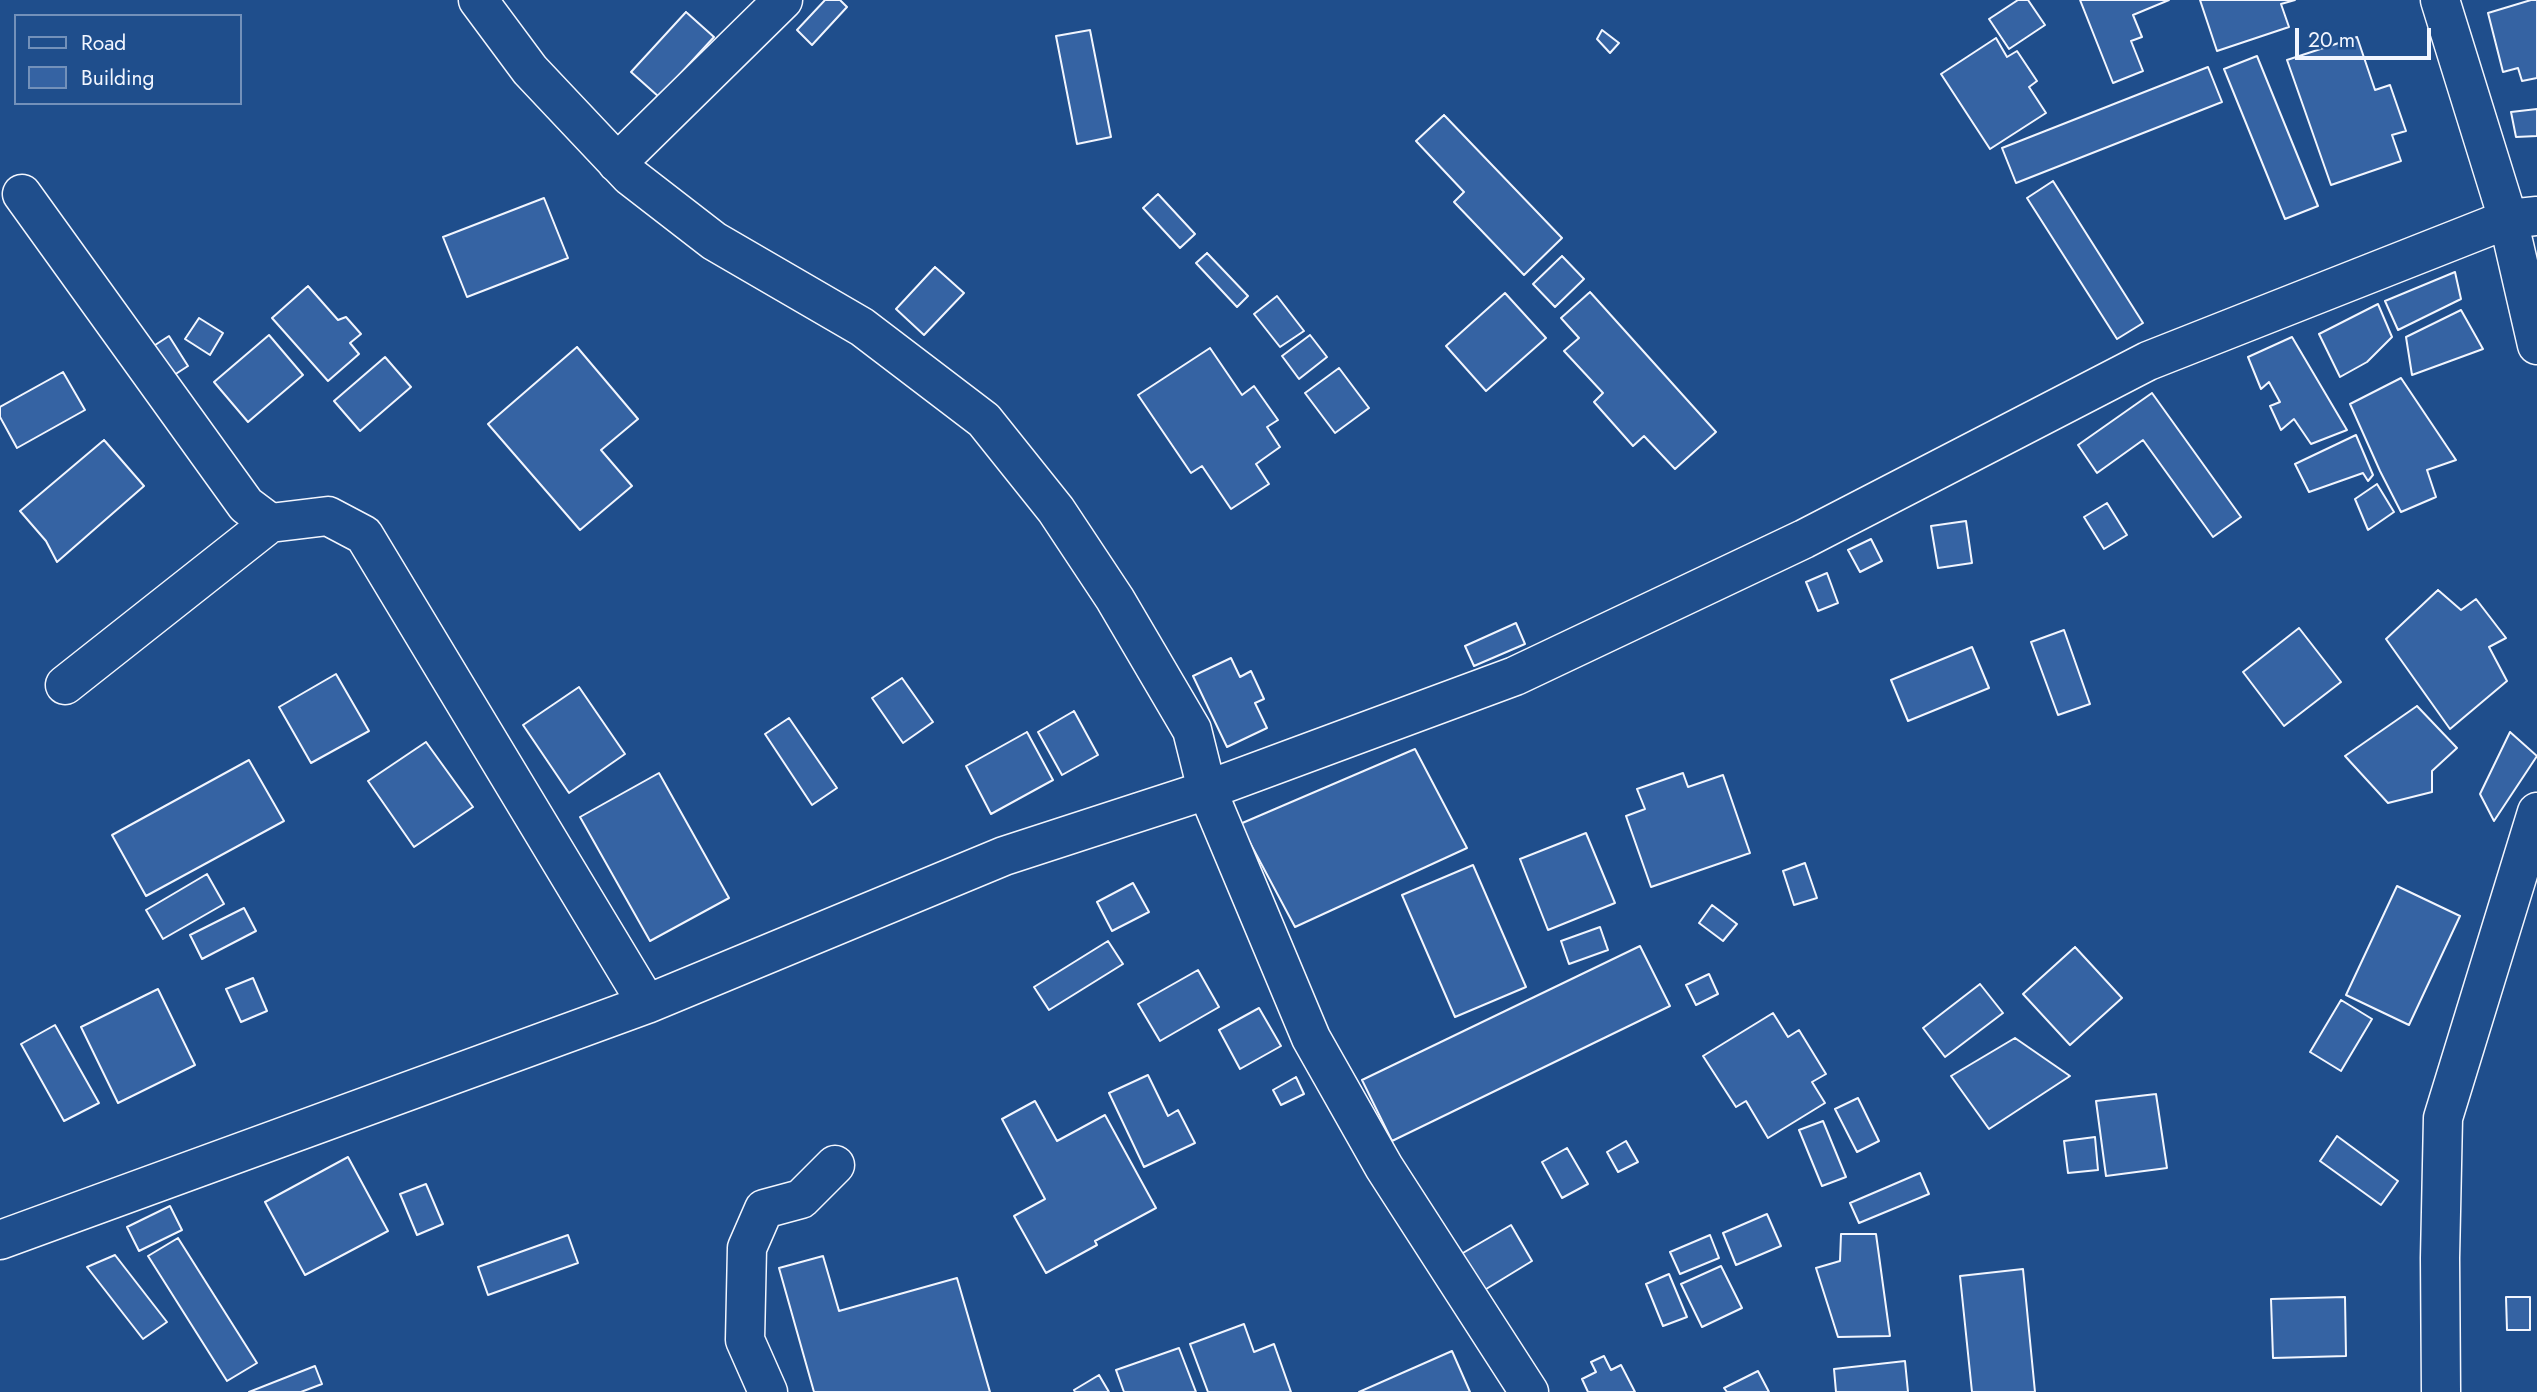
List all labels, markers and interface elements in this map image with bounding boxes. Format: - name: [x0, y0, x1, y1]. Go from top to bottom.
- legend: [14, 14, 242, 105]
- scale bar: [2299, 14, 2436, 58]
- text: 20 m: [2308, 25, 2355, 55]
- text: Road: [81, 28, 126, 58]
- text: Building: [81, 63, 154, 93]

